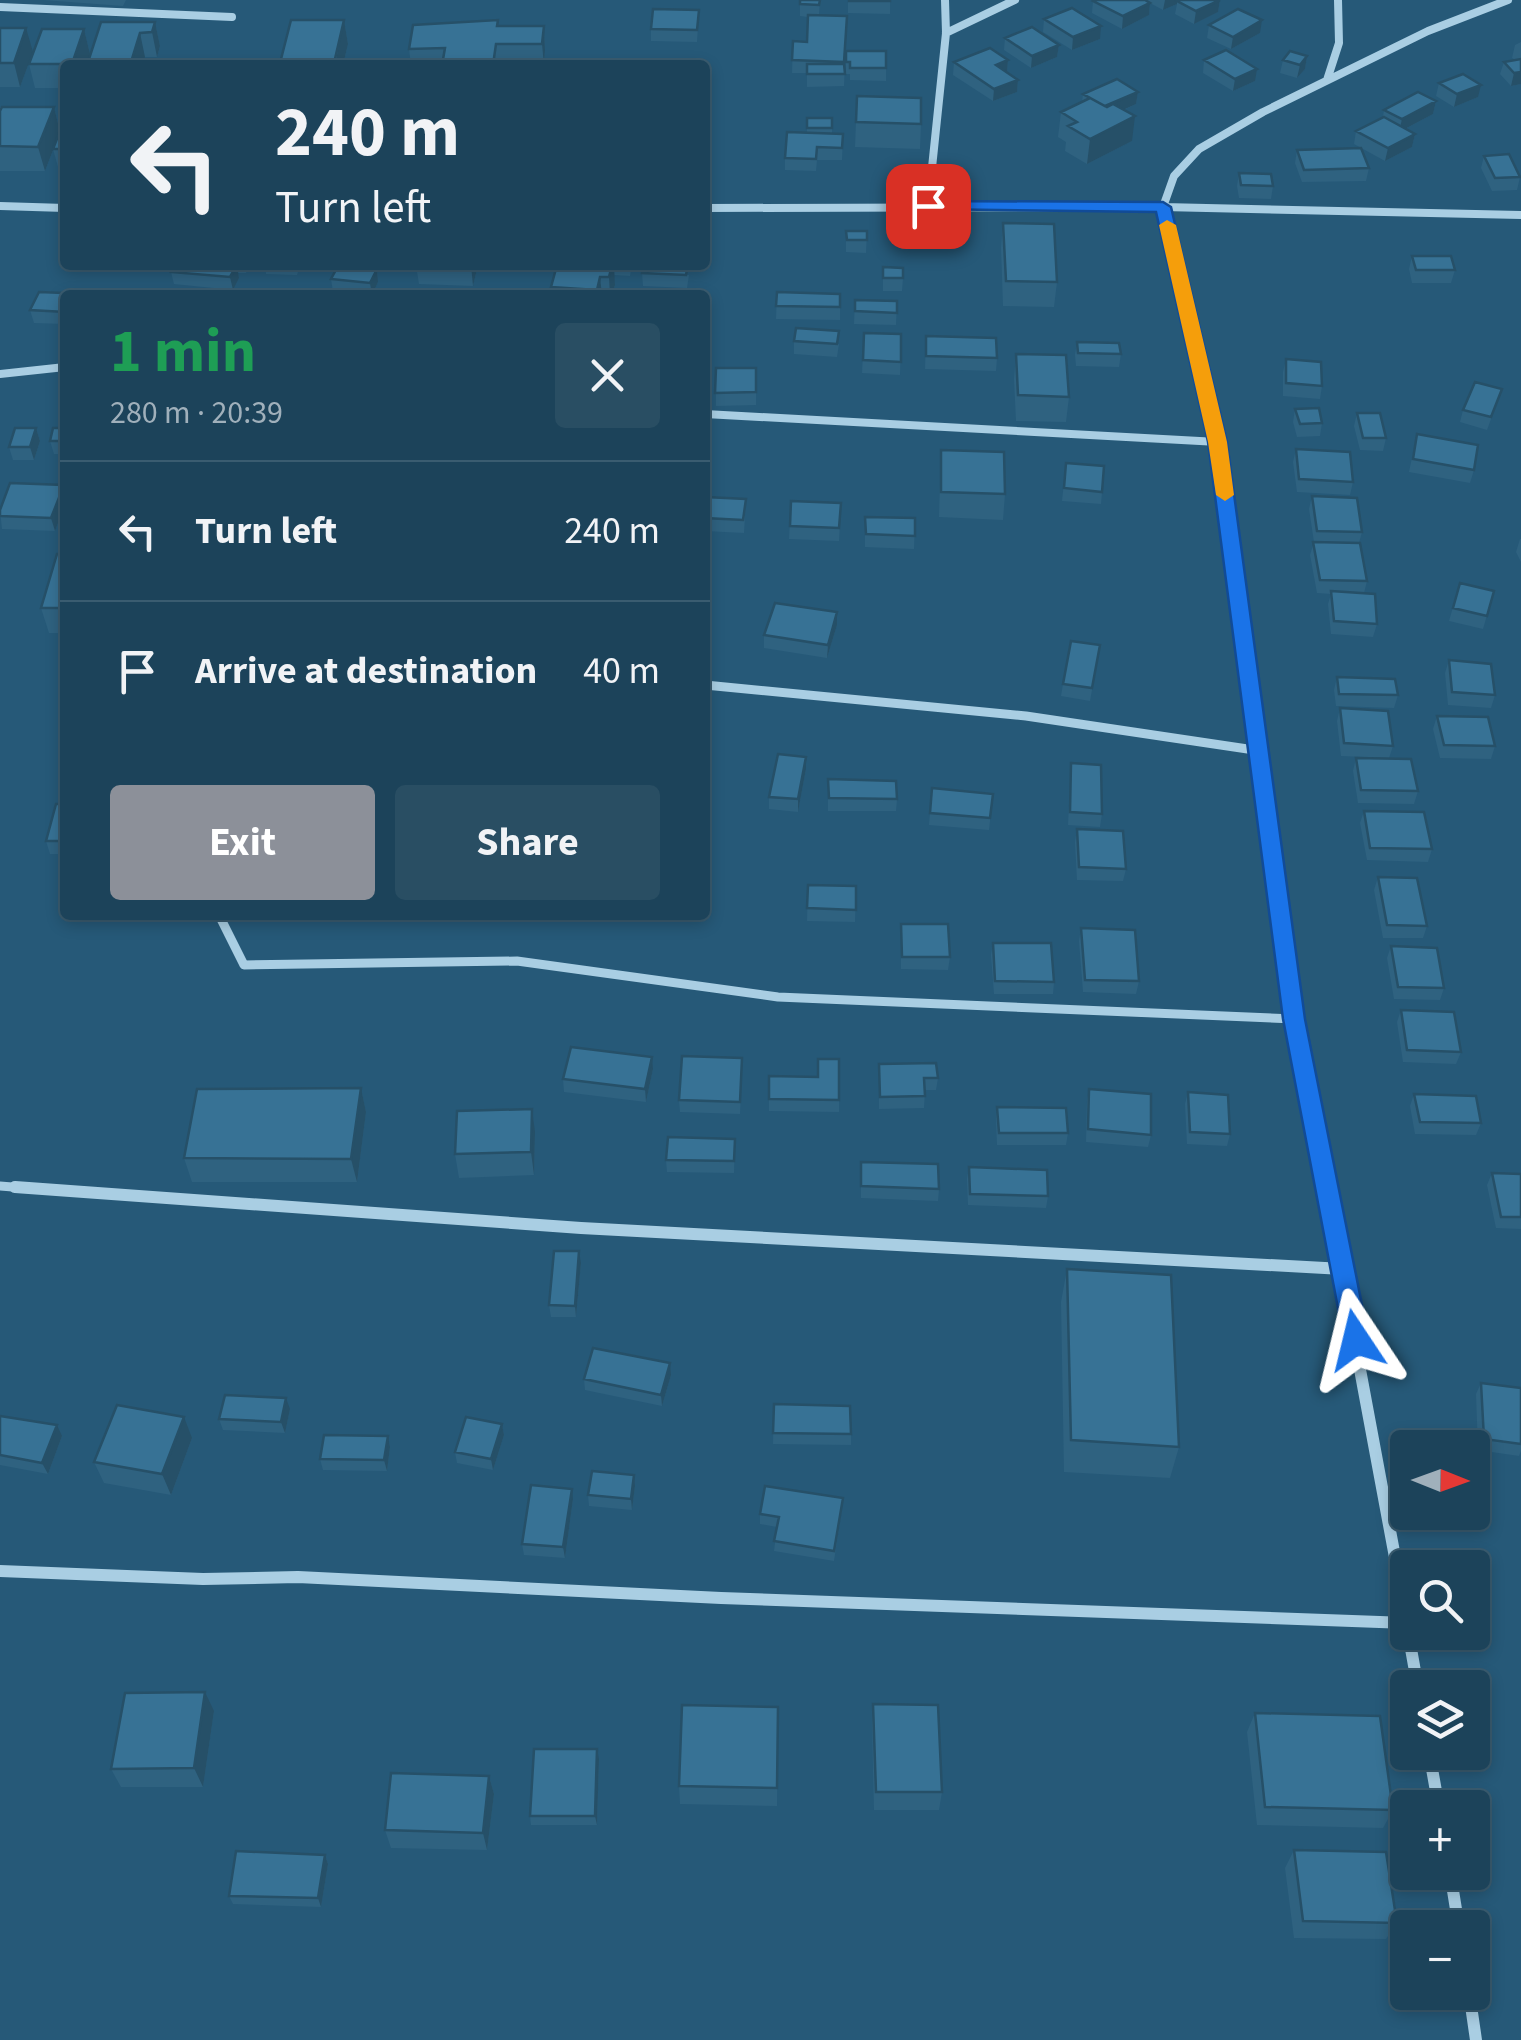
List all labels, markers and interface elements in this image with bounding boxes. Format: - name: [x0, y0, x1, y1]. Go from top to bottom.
- text: 240 m: [275, 83, 460, 183]
- icon: left: [110, 100, 240, 230]
- pin: [886, 164, 971, 249]
- text: Turn left: [275, 176, 431, 240]
- icon: arrive: [901, 179, 956, 234]
- text: 1 min: [110, 310, 256, 395]
- button: close: [555, 323, 660, 428]
- text: 280 m · 20:39: [110, 390, 283, 436]
- icon: left: [110, 504, 165, 559]
- text: Turn left: [195, 504, 337, 558]
- text: 240 m: [564, 504, 660, 558]
- icon: arrive: [110, 644, 165, 699]
- text: Arrive at destination: [195, 644, 537, 698]
- text: 40 m: [583, 644, 660, 698]
- button: Exit: [110, 785, 375, 900]
- button: Share: [395, 785, 660, 900]
- position arrow: [1304, 1288, 1408, 1392]
- north arrow: [1390, 1430, 1490, 1530]
- map controls: [1390, 1430, 1490, 2010]
- button: search: [1390, 1550, 1490, 1650]
- button: layers: [1390, 1670, 1490, 1770]
- button: +: [1390, 1790, 1490, 1890]
- button: −: [1390, 1910, 1490, 2010]

